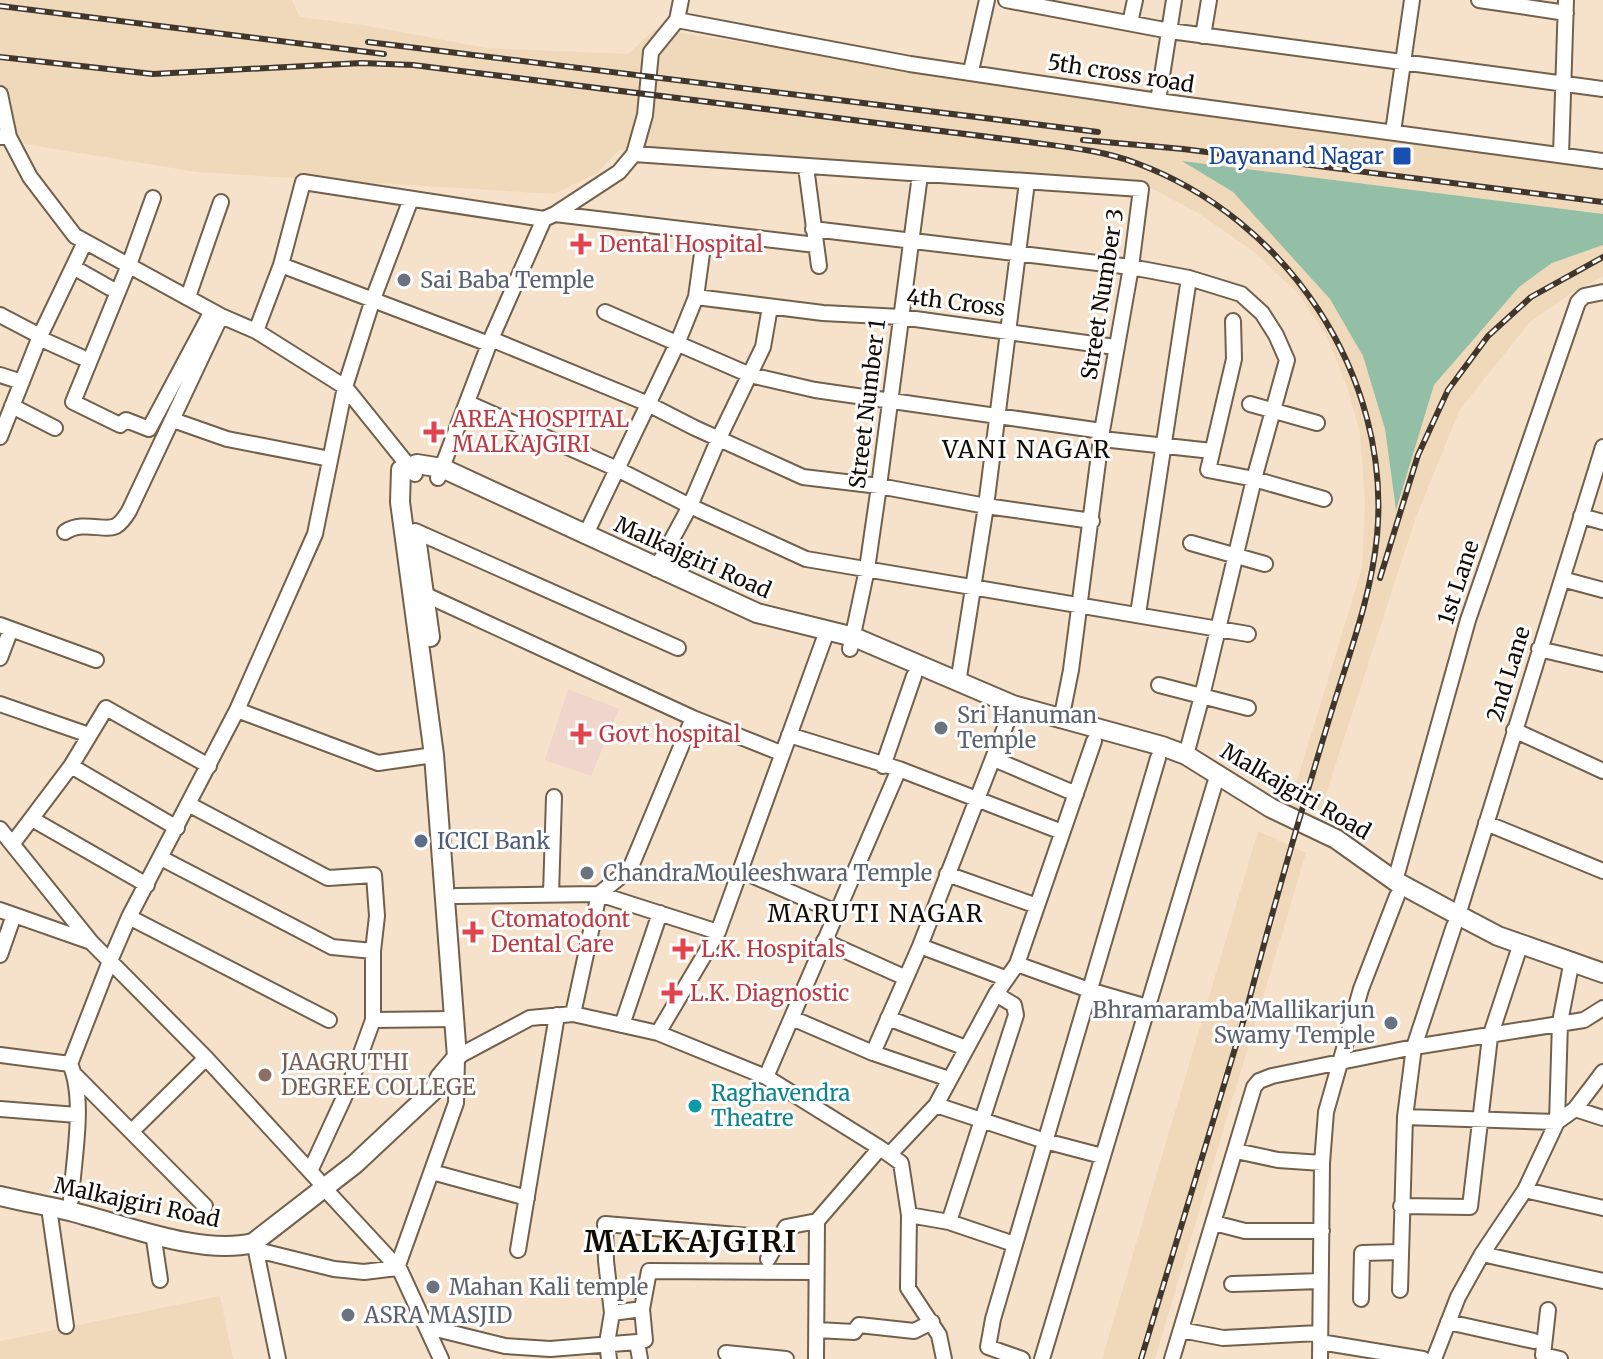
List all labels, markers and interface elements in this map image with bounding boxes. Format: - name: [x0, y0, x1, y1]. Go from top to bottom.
- street label: 5th cross road: [1046, 48, 1196, 98]
- place label: Dayanand Nagar: [1209, 142, 1384, 170]
- marker: Dayanand Nagar: [1391, 145, 1413, 167]
- street label: Street Number 3: [1075, 206, 1129, 382]
- place label: Dental Hospital: [599, 230, 763, 258]
- marker: Dental Hospital: [570, 233, 592, 255]
- place label: Sai Baba Temple: [420, 266, 594, 294]
- marker: Sai Baba Temple: [395, 271, 413, 289]
- street label: 4th Cross: [905, 282, 1007, 322]
- street label: Street Number 1: [843, 318, 891, 490]
- place label: AREA HOSPITAL MALKAJGIRI: [451, 405, 630, 458]
- marker: AREA HOSPITAL MALKAJGIRI: [423, 421, 445, 443]
- district label: VANI NAGAR: [941, 434, 1112, 465]
- street label: Malkajgiri Road: [610, 510, 776, 604]
- street label: 1st Lane: [1431, 536, 1485, 628]
- street label: 2nd Lane: [1480, 623, 1536, 725]
- place label: Sri Hanuman Temple: [957, 701, 1098, 754]
- marker: Sri Hanuman Temple: [932, 719, 950, 737]
- place label: Govt hospital: [599, 720, 741, 748]
- marker: Govt hospital: [570, 723, 592, 745]
- street label: Malkajgiri Road: [1216, 737, 1376, 845]
- place label: ICICI Bank: [437, 827, 550, 855]
- marker: ICICI Bank: [412, 832, 430, 850]
- place label: ChandraMouleeshwara Temple: [603, 859, 932, 887]
- marker: ChandraMouleeshwara Temple: [578, 864, 596, 882]
- district label: MARUTI NAGAR: [768, 898, 984, 929]
- place label: Ctomatodont Dental Care: [491, 905, 631, 958]
- marker: Ctomatodont Dental Care: [462, 921, 484, 943]
- place label: L.K. Hospitals: [701, 935, 846, 963]
- marker: L.K. Hospitals: [672, 938, 694, 960]
- place label: L.K. Diagnostic: [690, 979, 849, 1007]
- marker: L.K. Diagnostic: [661, 982, 683, 1004]
- place label: Bhramaramba Mallikarjun Swamy Temple: [1093, 996, 1375, 1049]
- marker: Bhramaramba Mallikarjun Swamy Temple: [1382, 1014, 1400, 1032]
- place label: JAAGRUTHI DEGREE COLLEGE: [280, 1048, 476, 1101]
- marker: JAAGRUTHI DEGREE COLLEGE: [256, 1066, 274, 1084]
- place label: Raghavendra Theatre: [711, 1079, 851, 1132]
- marker: Raghavendra Theatre: [686, 1097, 704, 1115]
- street label: Malkajgiri Road: [52, 1171, 222, 1233]
- district label: MALKAJGIRI: [584, 1222, 798, 1260]
- place label: Mahan Kali temple: [449, 1273, 648, 1301]
- marker: Mahan Kali temple: [424, 1278, 442, 1296]
- place label: ASRA MASJID: [363, 1301, 512, 1329]
- marker: ASRA MASJID: [339, 1306, 357, 1324]

